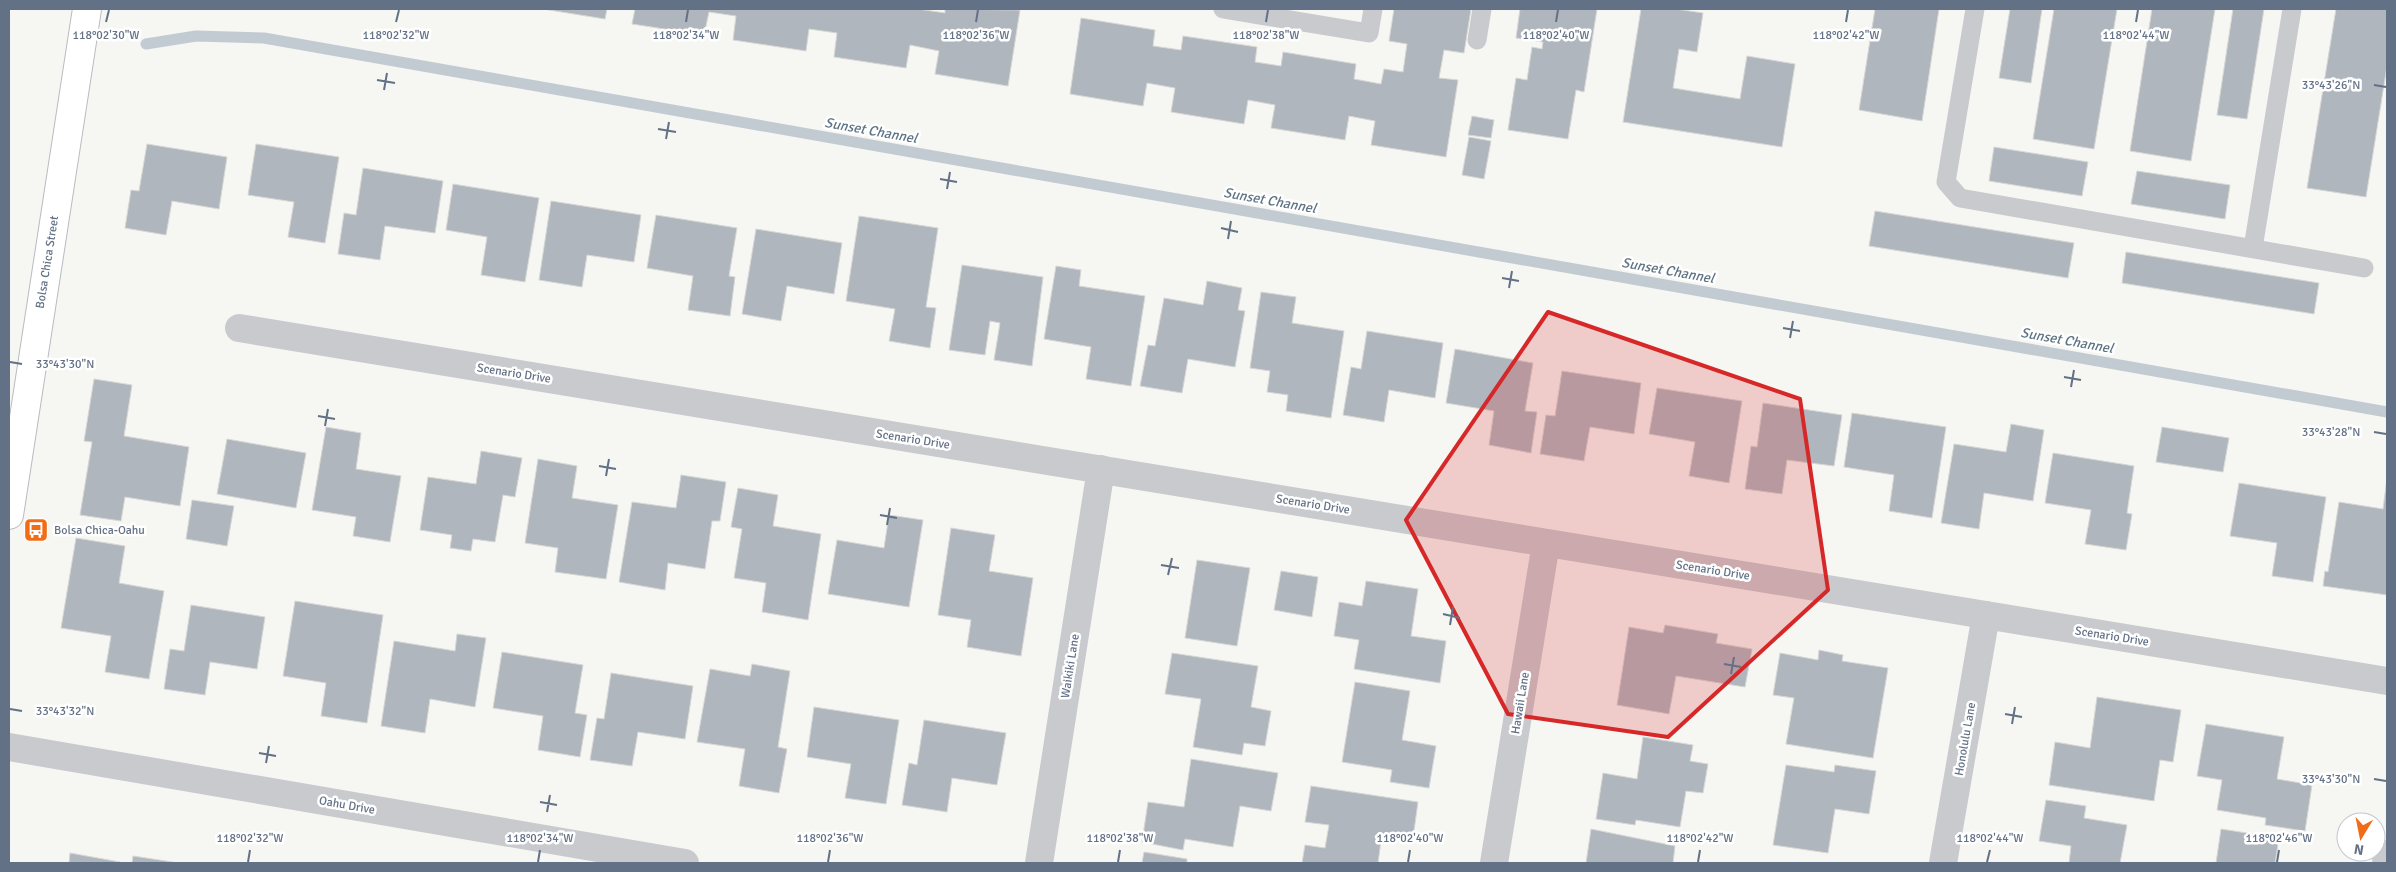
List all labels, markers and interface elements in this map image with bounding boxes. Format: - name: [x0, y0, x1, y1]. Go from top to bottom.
- text: 118°02'30"W: [72, 28, 140, 43]
- text: 118°02'32"W: [362, 28, 430, 43]
- text: 118°02'34"W: [652, 28, 720, 43]
- text: 118°02'36"W: [942, 28, 1010, 43]
- text: 118°02'38"W: [1232, 28, 1300, 43]
- text: 118°02'40"W: [1522, 28, 1590, 43]
- text: 118°02'42"W: [1812, 28, 1880, 43]
- text: 118°02'44"W: [2102, 28, 2170, 43]
- text: 33°43'26"N: [2302, 78, 2360, 93]
- water label: Sunset Channel: [823, 114, 919, 147]
- water label: Sunset Channel: [1222, 184, 1318, 217]
- street label: Bolsa Chica Street: [33, 215, 62, 310]
- water label: Sunset Channel: [1620, 254, 1716, 287]
- water label: Sunset Channel: [2019, 324, 2115, 357]
- text: 33°43'30"N: [36, 357, 94, 372]
- street label: Scenario Drive: [476, 360, 552, 387]
- text: 33°43'28"N: [2302, 425, 2360, 440]
- street label: Scenario Drive: [875, 426, 951, 453]
- street label: Scenario Drive: [1275, 491, 1351, 518]
- bus stop icon: Bolsa Chica-Oahu: [23, 517, 49, 543]
- place label: Bolsa Chica-Oahu: [54, 523, 145, 538]
- street label: Scenario Drive: [1675, 557, 1751, 584]
- street label: Scenario Drive: [2074, 623, 2150, 650]
- street label: Waikiki Lane: [1058, 633, 1083, 699]
- street label: Hawaii Lane: [1508, 671, 1533, 735]
- street label: Honolulu Lane: [1952, 701, 1979, 777]
- text: 33°43'32"N: [36, 704, 94, 719]
- text: 33°43'30"N: [2302, 772, 2360, 787]
- street label: Oahu Drive: [318, 793, 376, 818]
- north arrow: [2336, 812, 2386, 862]
- text: 118°02'32"W: [216, 831, 284, 846]
- text: 118°02'34"W: [506, 831, 574, 846]
- text: 118°02'36"W: [796, 831, 864, 846]
- text: 118°02'38"W: [1086, 831, 1154, 846]
- text: 118°02'40"W: [1376, 831, 1444, 846]
- text: 118°02'42"W: [1666, 831, 1734, 846]
- text: 118°02'44"W: [1956, 831, 2024, 846]
- text: 118°02'46"W: [2245, 831, 2313, 846]
- text: N: [2353, 840, 2365, 859]

